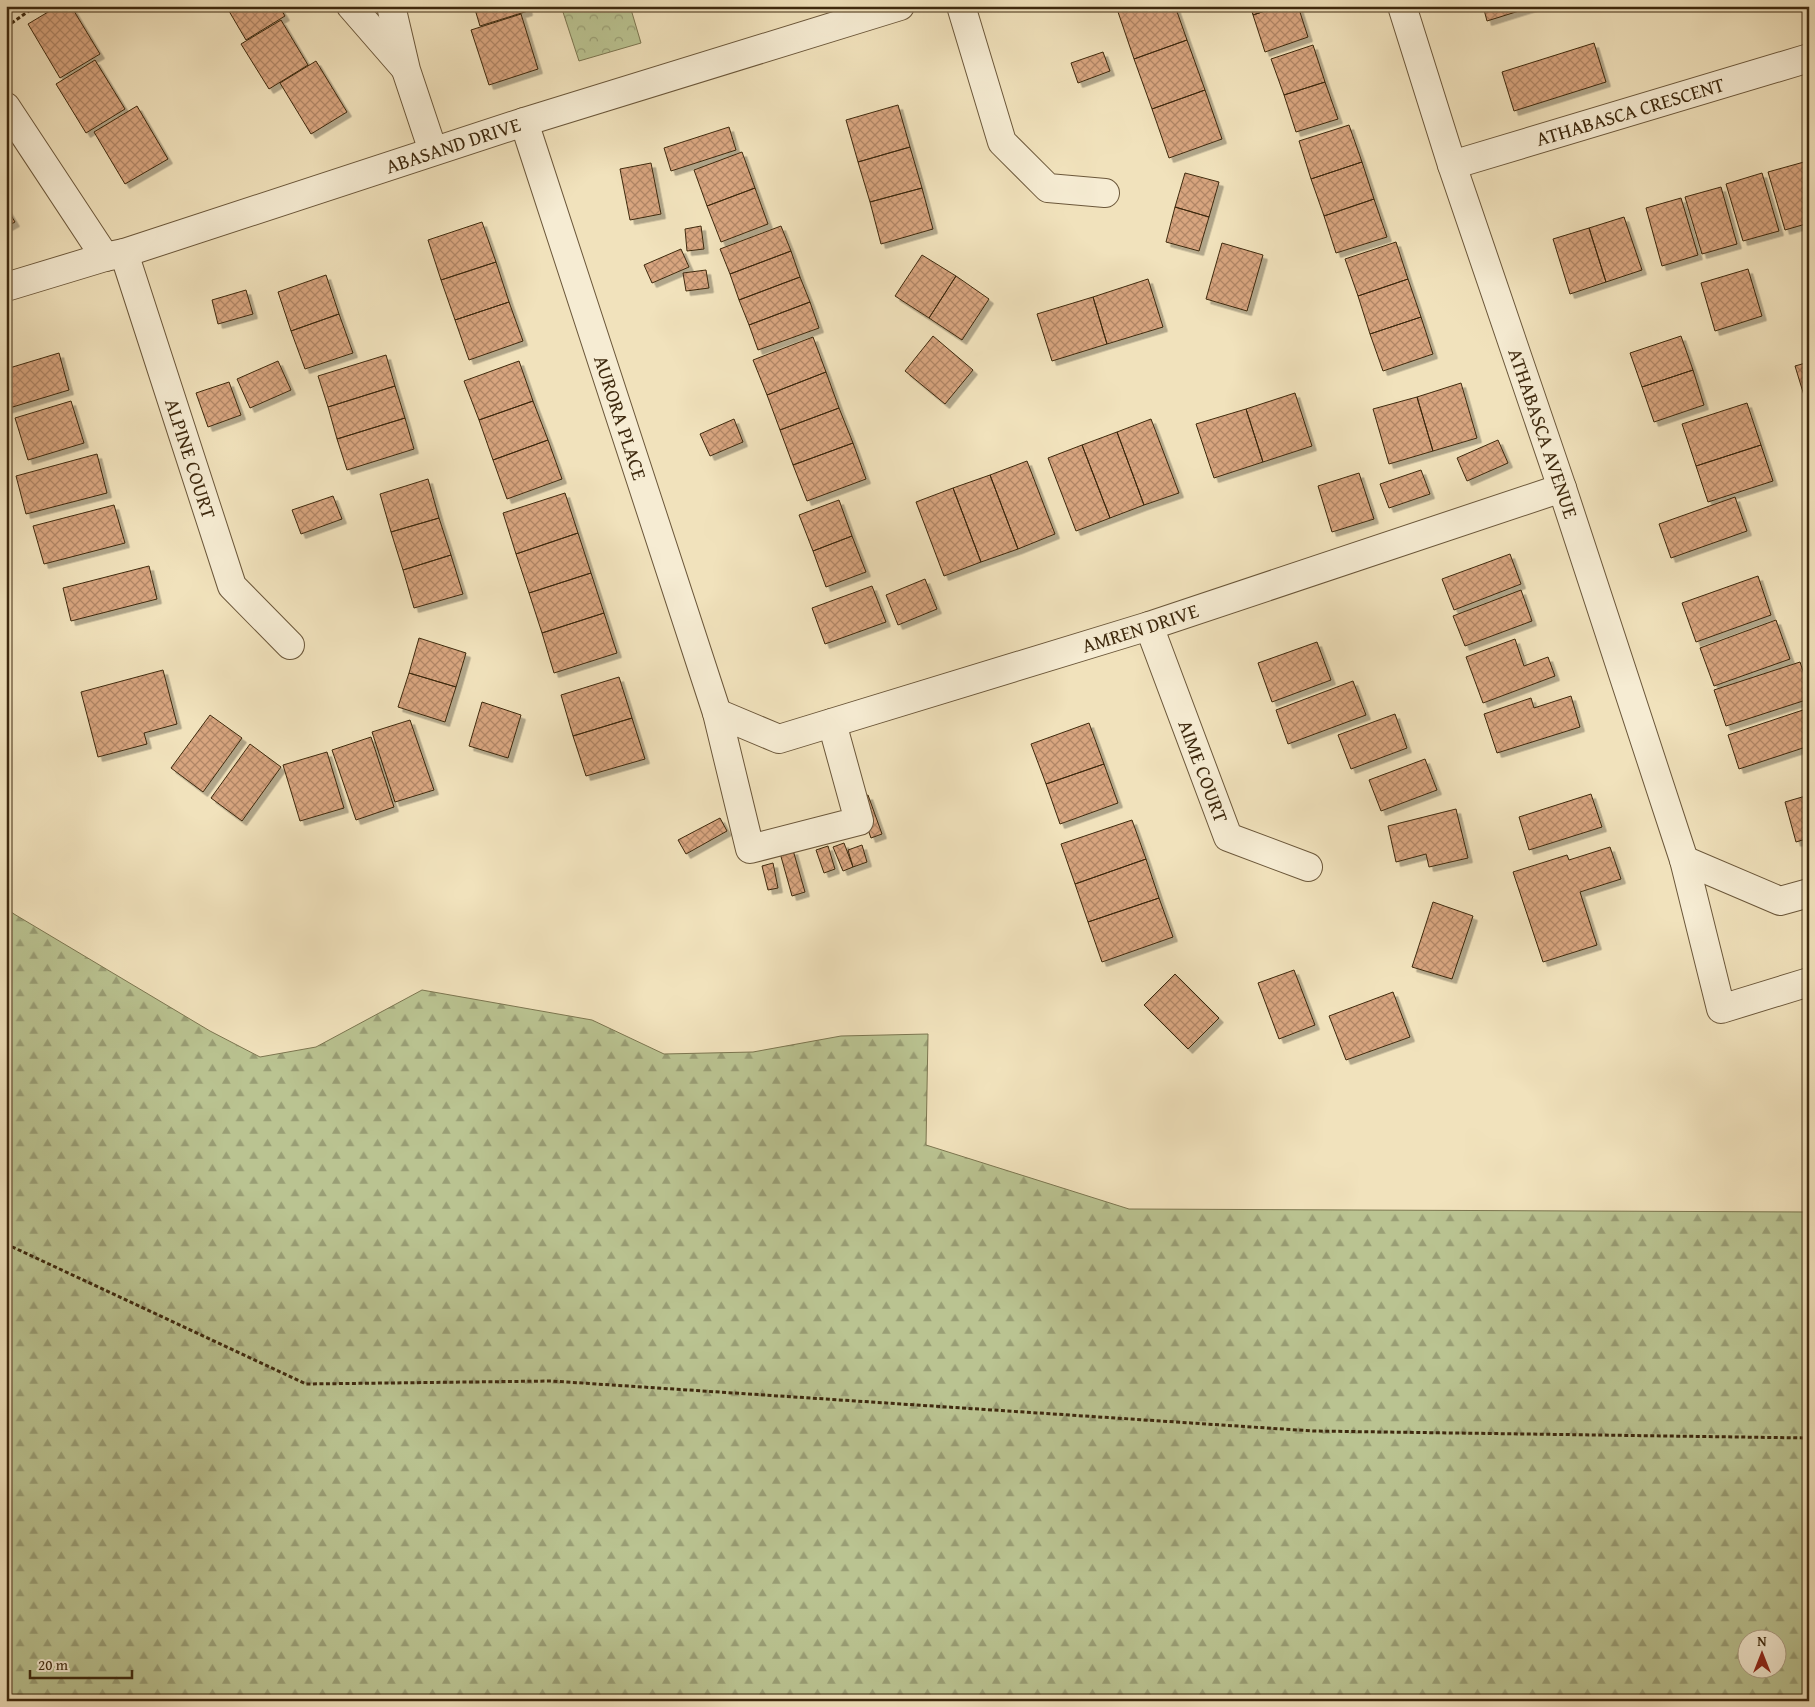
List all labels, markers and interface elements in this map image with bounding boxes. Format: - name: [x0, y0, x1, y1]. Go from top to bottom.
- street label: ATHABASCA CRESCENT: [1532, 69, 1728, 153]
- street label: ABASAND DRIVE: [382, 109, 524, 180]
- street label: ATHABASCA AVENUE: [1501, 344, 1586, 522]
- street label: AURORA PLACE: [587, 351, 655, 484]
- street label: ALPINE COURT: [158, 394, 224, 522]
- street label: AMREN DRIVE: [1078, 596, 1202, 660]
- street label: AIME COURT: [1171, 715, 1236, 827]
- north arrow: [1738, 1630, 1788, 1680]
- text: N: [1757, 1631, 1767, 1651]
- scale bar: [30, 1647, 132, 1679]
- text: 20 m: [38, 1654, 69, 1675]

